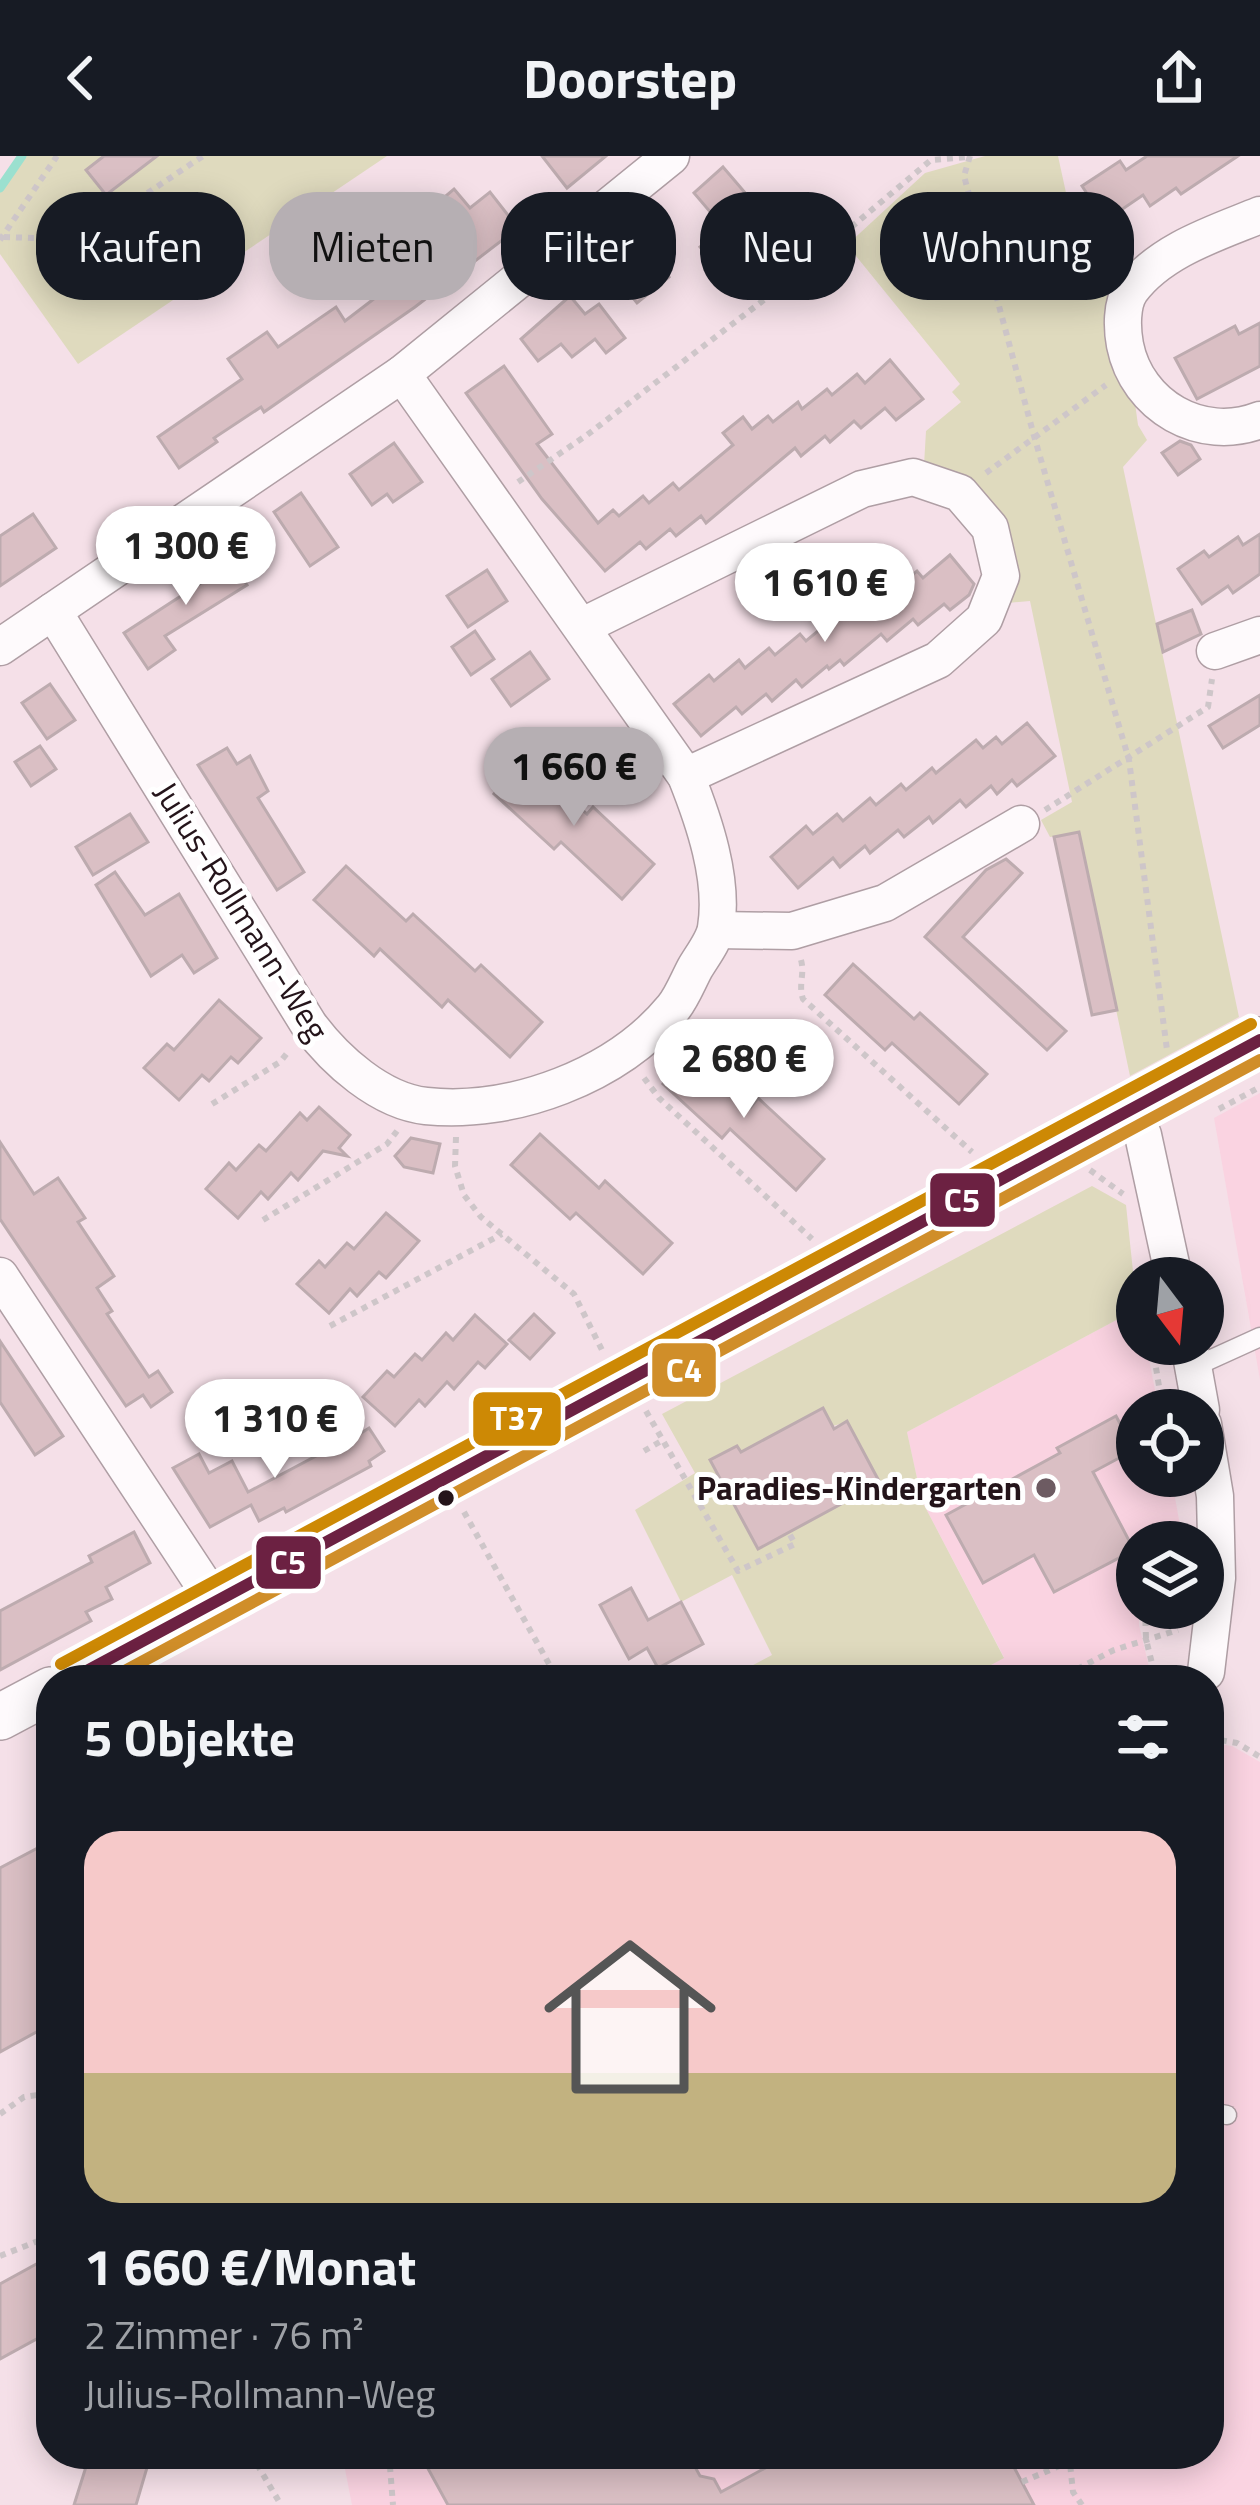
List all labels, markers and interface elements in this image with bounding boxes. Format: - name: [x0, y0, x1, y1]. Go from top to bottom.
- text: Doorstep: [523, 37, 737, 119]
- icon: back: [48, 45, 114, 111]
- icon: share: [1146, 45, 1212, 111]
- chip: Kaufen: [36, 192, 245, 300]
- chip: Mieten: [269, 192, 477, 300]
- chip: Filter: [501, 192, 676, 300]
- chip: Neu: [700, 192, 856, 300]
- chip: Wohnung: [880, 192, 1134, 300]
- pin: 1 300 €: [75, 506, 297, 608]
- text: 1 300 €: [123, 515, 249, 574]
- pin: 1 610 €: [714, 543, 936, 645]
- text: 1 610 €: [762, 552, 888, 611]
- pin: 1 660 €: [463, 727, 685, 829]
- text: 1 660 €: [511, 736, 637, 795]
- street label: Julius-Rollmann-Weg: [142, 772, 342, 1050]
- pin: 2 680 €: [633, 1019, 855, 1121]
- text: 2 680 €: [681, 1028, 807, 1087]
- line badge: C5: [928, 1171, 997, 1229]
- text: C5: [944, 1175, 980, 1225]
- north arrow: [1116, 1257, 1224, 1365]
- map controls: [1116, 1257, 1224, 1629]
- line badge: C4: [650, 1341, 718, 1399]
- text: C4: [666, 1345, 702, 1395]
- pin: 1 310 €: [164, 1379, 386, 1481]
- text: 1 310 €: [212, 1388, 338, 1447]
- button: locate: [1116, 1389, 1224, 1497]
- line badge: T37: [471, 1390, 563, 1448]
- text: T37: [490, 1393, 544, 1443]
- place label: Paradies-Kindergarten: [697, 1463, 1022, 1513]
- marker: Paradies-Kindergarten: [1033, 1475, 1059, 1501]
- unlabelled marker: [435, 1487, 457, 1509]
- button: layers: [1116, 1521, 1224, 1629]
- line badge: C5: [254, 1534, 323, 1591]
- text: C5: [270, 1537, 306, 1587]
- text: 5 Objekte: [84, 1698, 295, 1776]
- icon: filters: [1110, 1704, 1176, 1770]
- icon: home: [522, 1909, 738, 2125]
- text: 1 660 €/Monat: [84, 2227, 416, 2305]
- text: 2 Zimmer · 76 m²: [84, 2305, 364, 2364]
- text: Julius-Rollmann-Weg: [84, 2364, 435, 2423]

